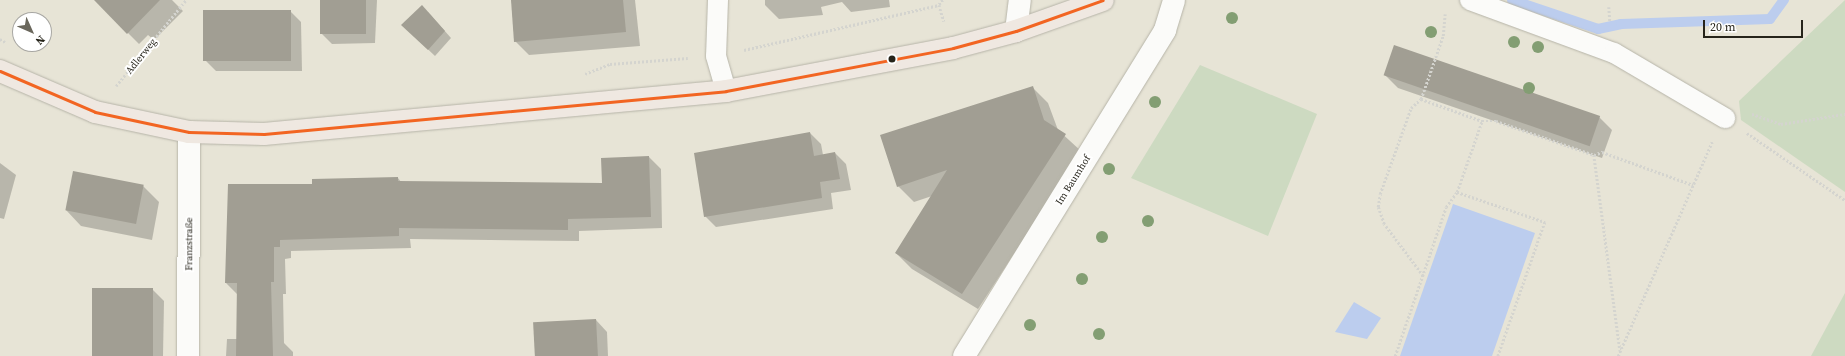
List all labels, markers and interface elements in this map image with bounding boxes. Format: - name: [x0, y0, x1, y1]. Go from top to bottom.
- north arrow: [12, 12, 52, 52]
- scale bar: [1705, 12, 1805, 38]
- text: 20 m: [1710, 19, 1736, 35]
- text: N: [32, 32, 48, 48]
- street label: Adlerweg: [123, 36, 159, 76]
- unlabelled marker: [887, 54, 897, 64]
- street label: Im Baumhof: [1053, 153, 1093, 207]
- street label: Franzstraße: [183, 217, 195, 271]

